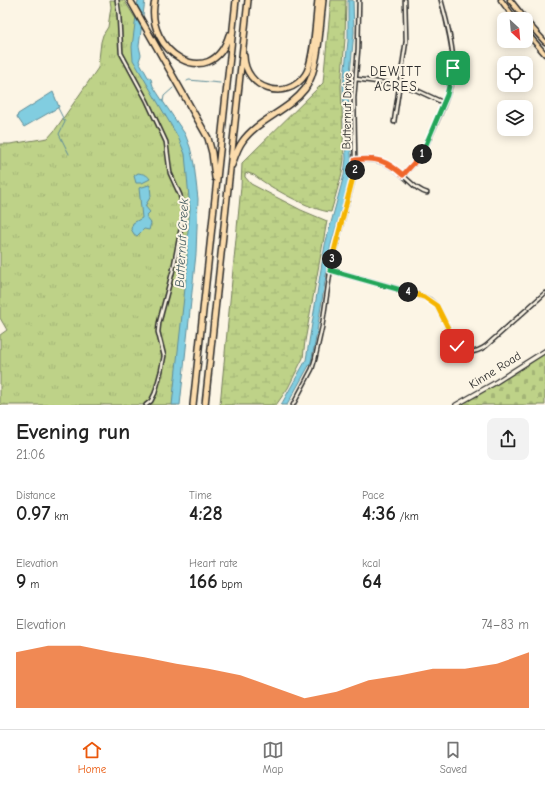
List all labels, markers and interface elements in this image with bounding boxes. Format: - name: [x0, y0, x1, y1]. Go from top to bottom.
- north arrow: [497, 12, 533, 48]
- map controls: [497, 12, 533, 136]
- pin: [436, 51, 470, 85]
- button: locate: [497, 56, 533, 92]
- icon: arrive: [442, 57, 464, 79]
- district label: DEWITT ACRES: [370, 64, 422, 94]
- street label: Butternut Drive: [339, 72, 355, 150]
- button: layers: [497, 100, 533, 136]
- pin: 1: [412, 144, 432, 164]
- text: 1: [420, 147, 424, 160]
- pin: 2: [345, 160, 365, 180]
- text: 2: [352, 163, 358, 176]
- water label: Butternut Creek: [172, 197, 191, 288]
- pin: 3: [322, 249, 342, 269]
- text: 3: [329, 252, 335, 265]
- pin: 4: [398, 282, 418, 302]
- text: 4: [405, 285, 411, 298]
- pin: [440, 329, 474, 363]
- icon: check: [446, 335, 468, 357]
- street label: Kinne Road: [466, 349, 524, 391]
- button: share: [487, 418, 529, 460]
- text: Evening run: [16, 419, 130, 445]
- text: 21:06: [16, 447, 45, 462]
- text: Distance: [16, 489, 55, 502]
- text: Time: [189, 489, 212, 502]
- text: Pace: [362, 489, 384, 502]
- text: 0.97: [16, 502, 51, 525]
- text: 4:28: [189, 502, 223, 525]
- text: 4:36: [362, 502, 396, 525]
- text: km: [51, 510, 69, 523]
- text: /km: [396, 510, 419, 523]
- text: Elevation: [16, 557, 58, 570]
- text: Heart rate: [189, 557, 238, 570]
- text: kcal: [362, 557, 380, 570]
- text: 9: [16, 570, 26, 593]
- text: 166: [189, 570, 218, 593]
- text: 64: [362, 570, 382, 593]
- text: m: [26, 578, 39, 591]
- text: bpm: [218, 578, 242, 591]
- text: Elevation: [16, 617, 66, 632]
- text: 74–83 m: [481, 617, 529, 632]
- tab: Home: [78, 739, 106, 776]
- tab: Map: [262, 739, 284, 776]
- tab: Saved: [440, 739, 467, 776]

